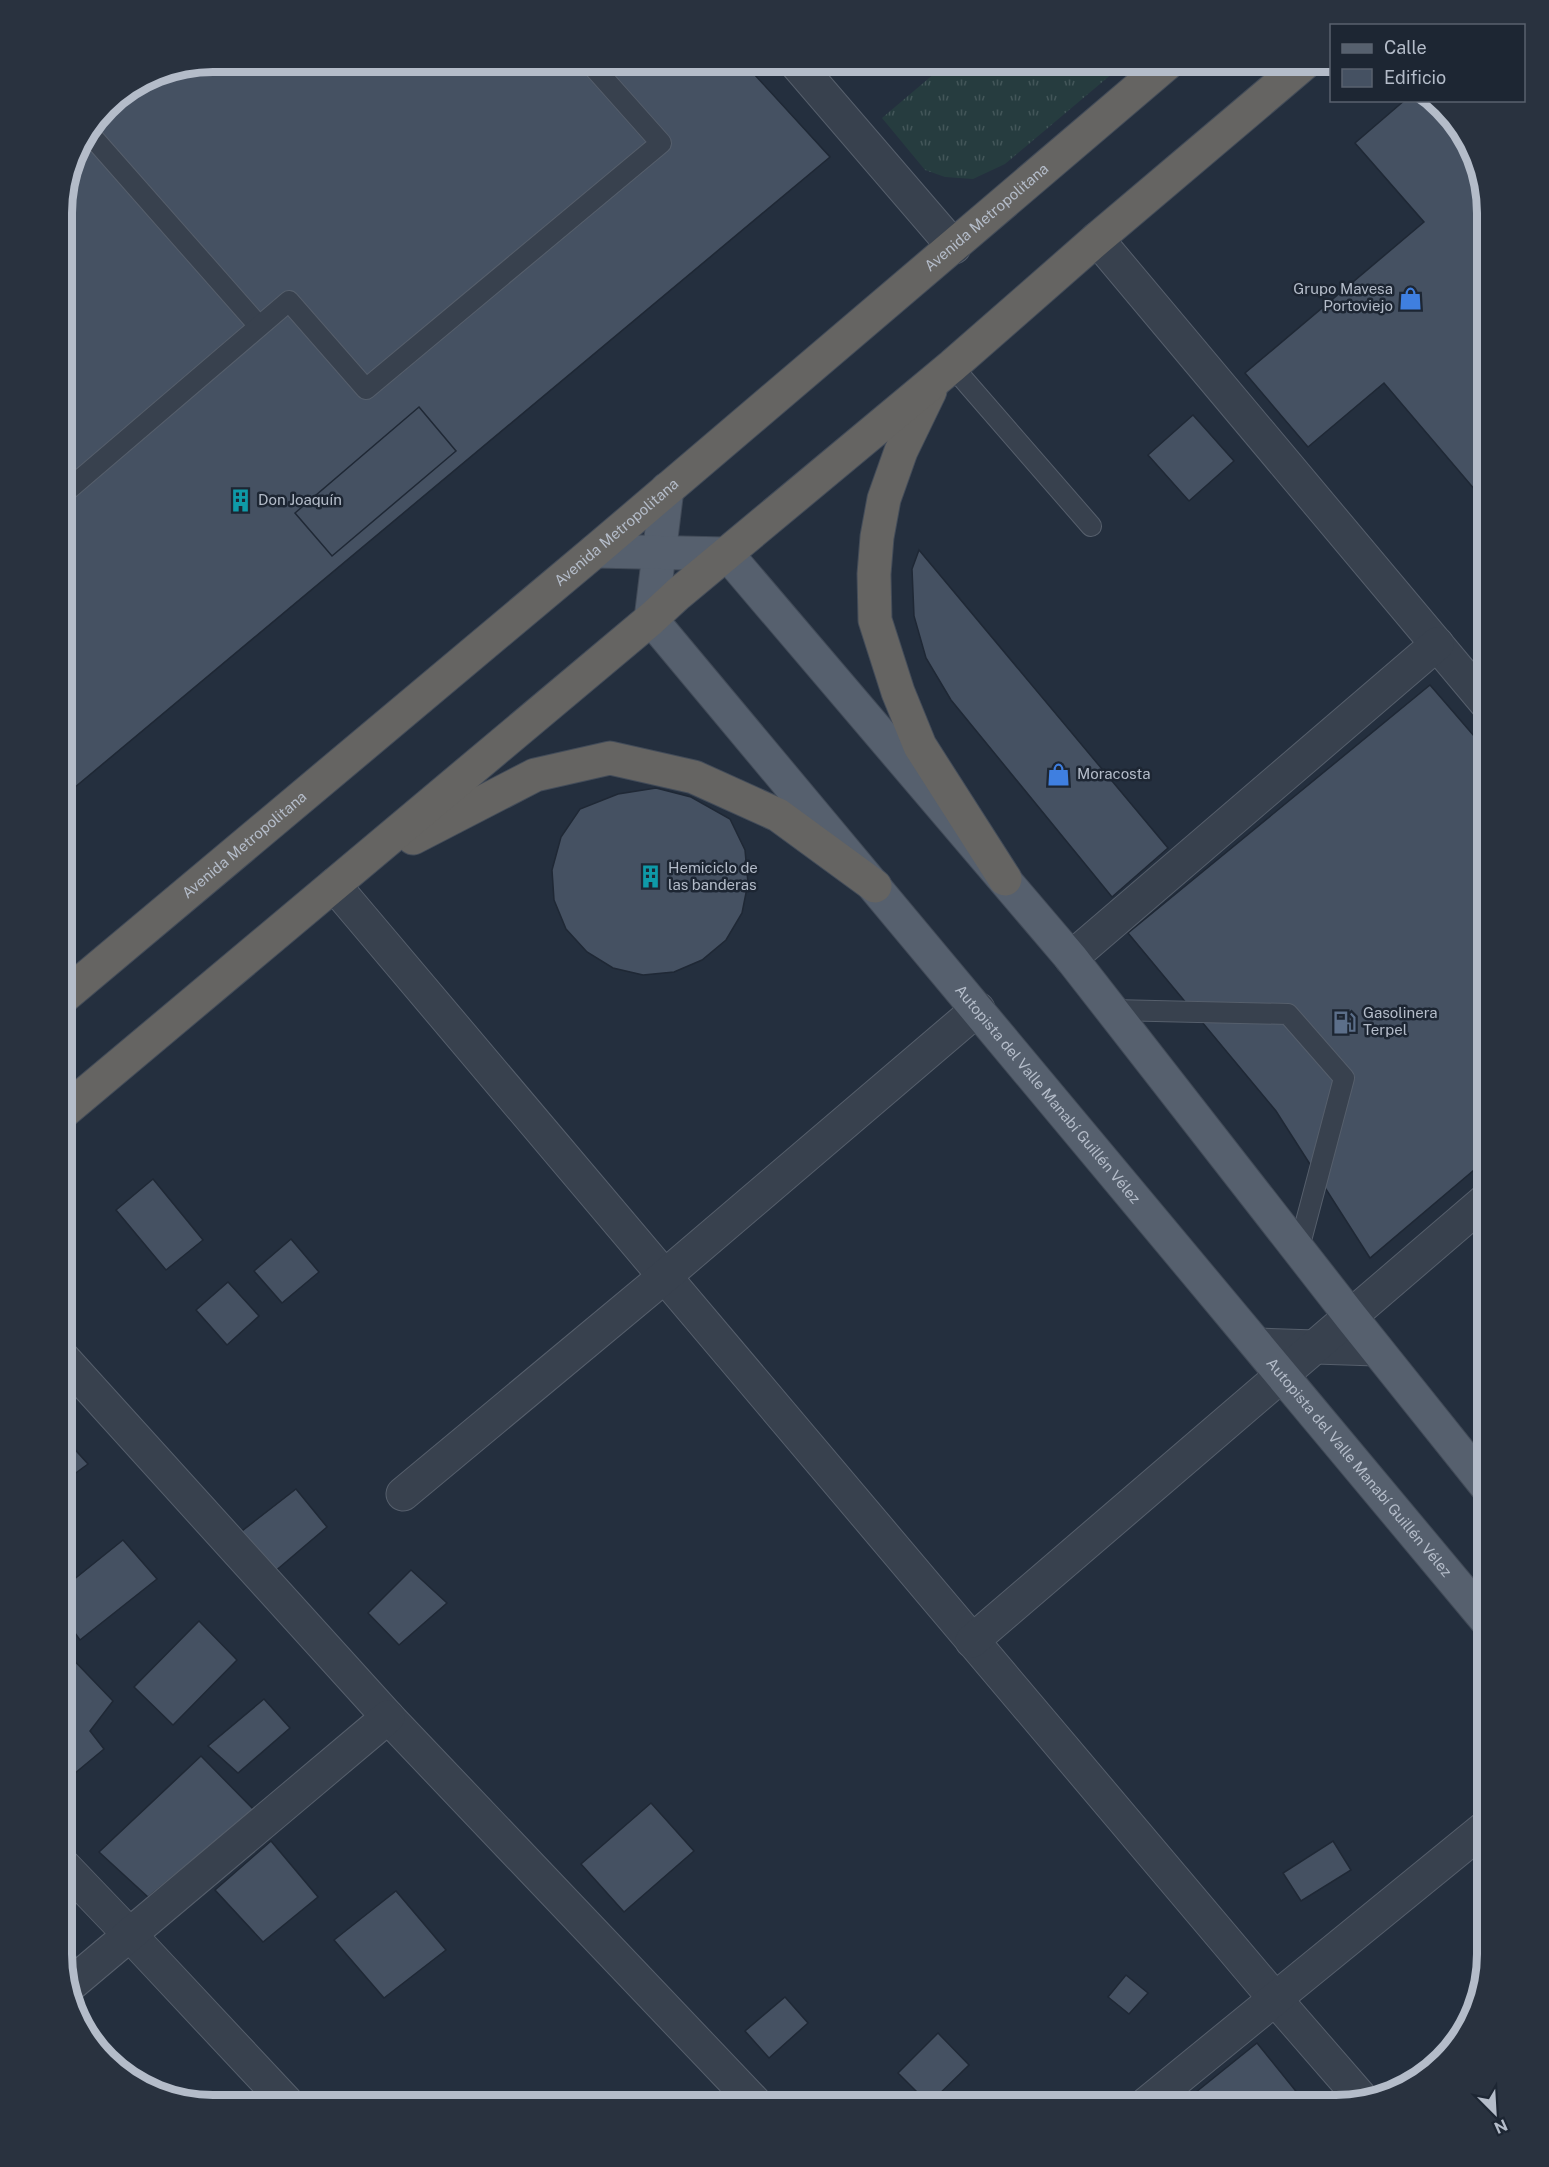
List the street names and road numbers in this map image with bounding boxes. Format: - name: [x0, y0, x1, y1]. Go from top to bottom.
- street label: Avenida Metropolitana: [921, 160, 1052, 274]
- street label: Avenida Metropolitana: [551, 475, 682, 589]
- street label: Avenida Metropolitana: [178, 788, 310, 902]
- street label: Autopista del Valle Manabí Guillén Vélez: [952, 981, 1144, 1207]
- street label: Autopista del Valle Manabí Guillén Vélez: [1263, 1354, 1455, 1580]

